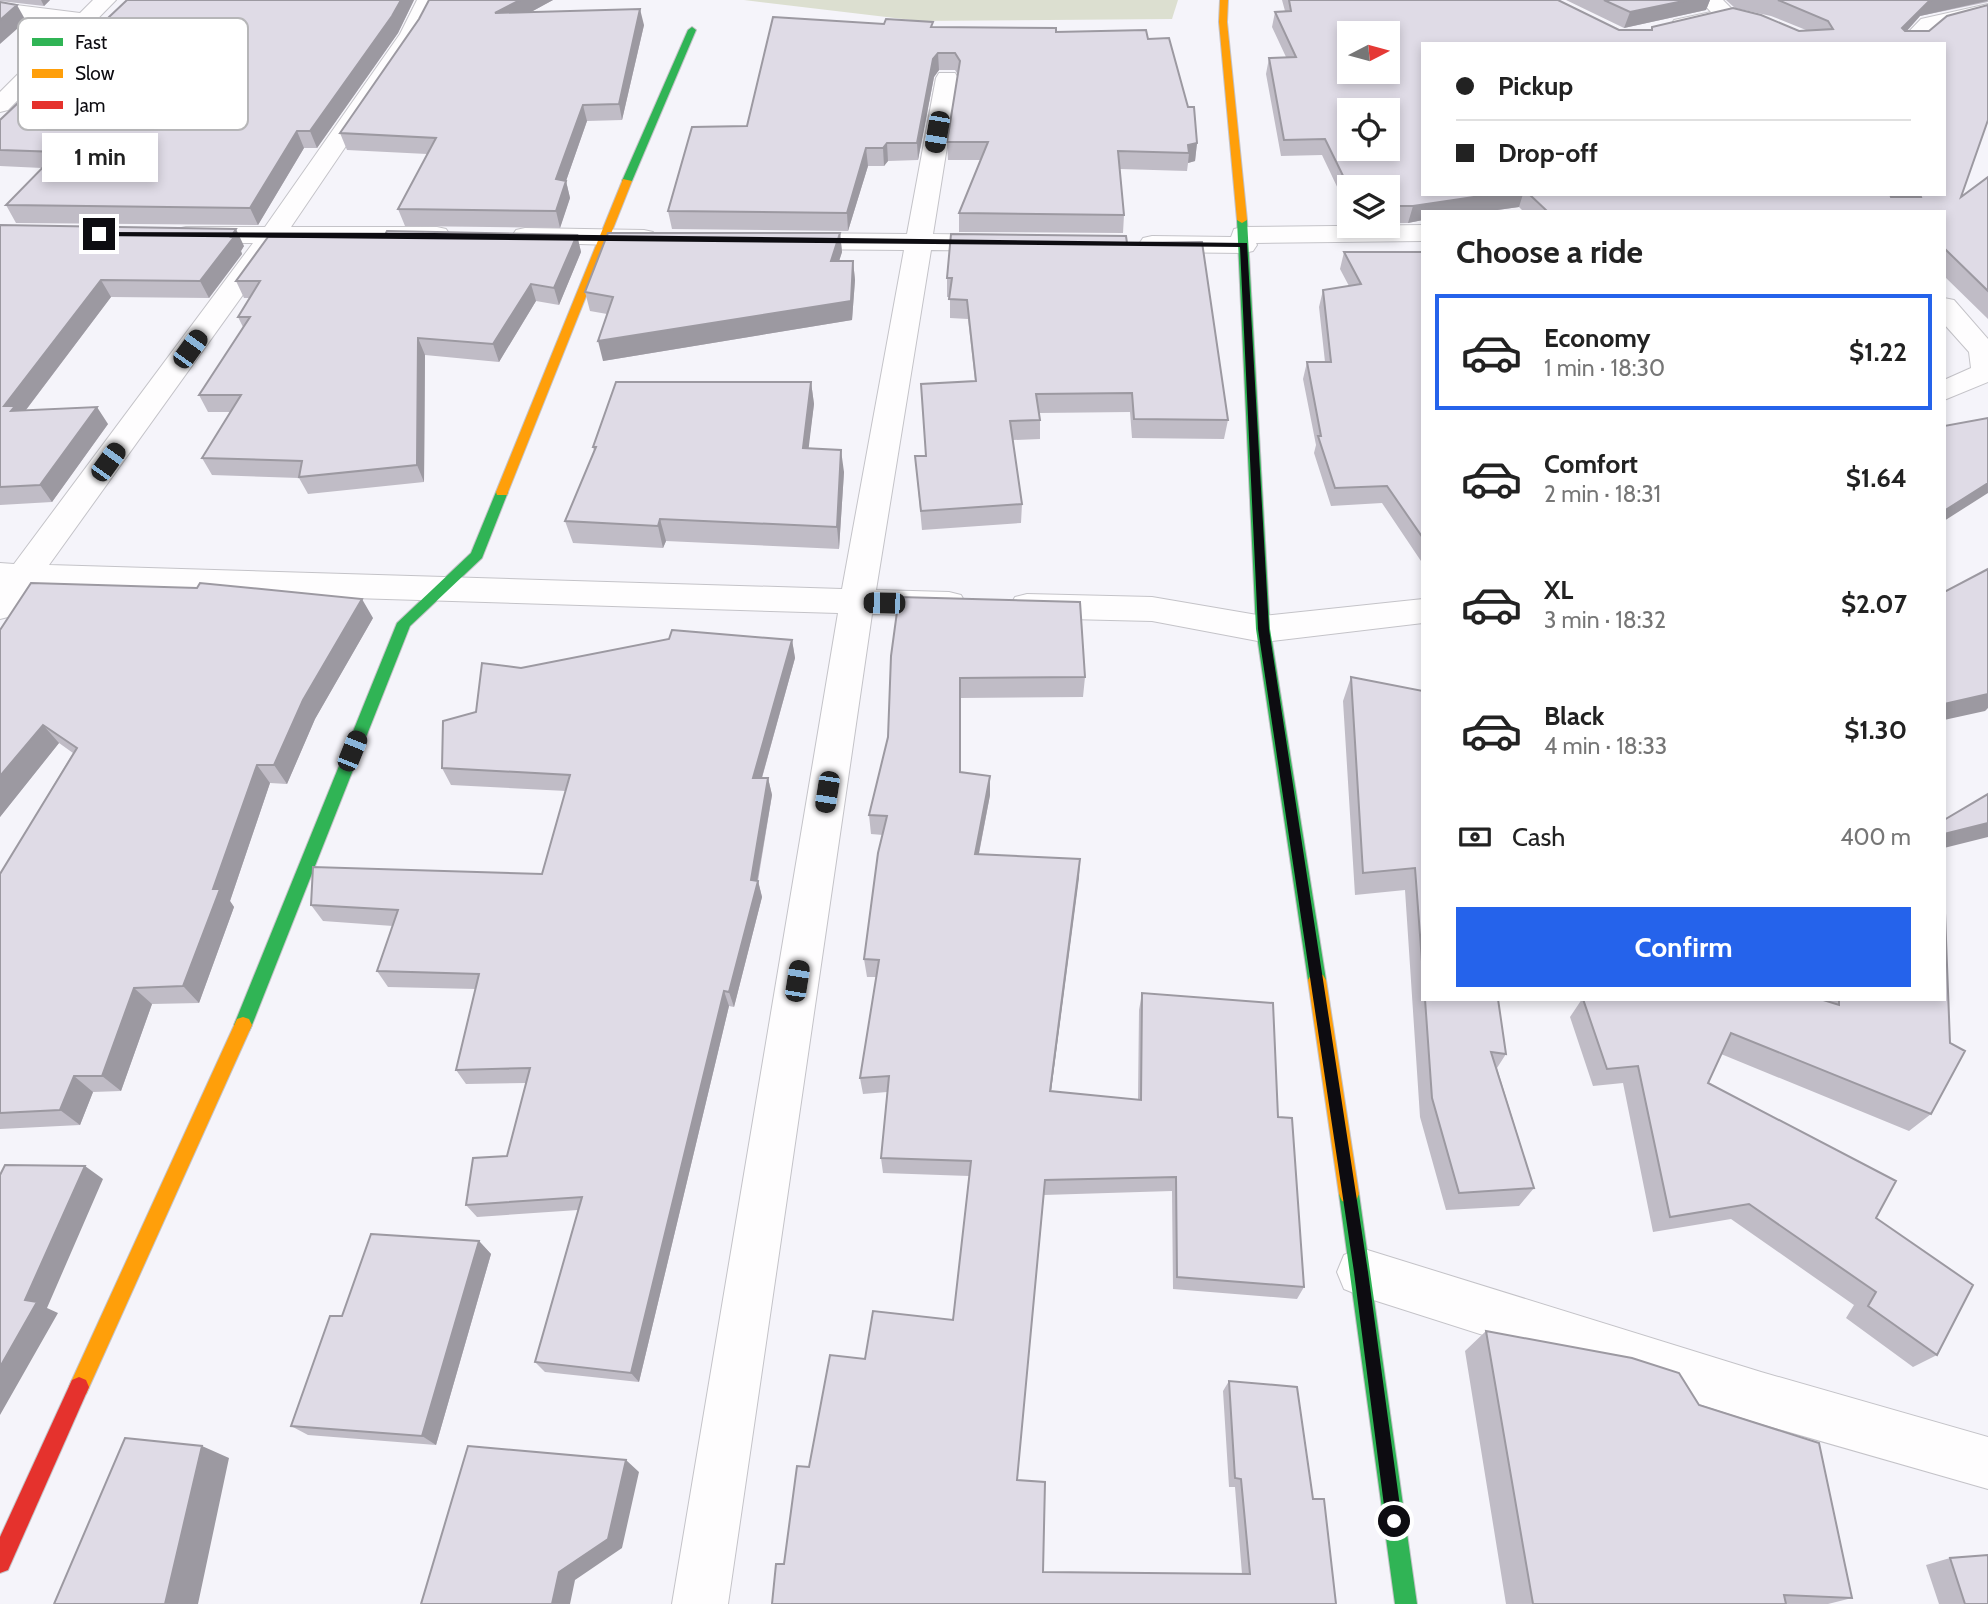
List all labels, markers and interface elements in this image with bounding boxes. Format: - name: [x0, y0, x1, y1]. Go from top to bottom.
- legend: [18, 18, 248, 130]
- north arrow: [1337, 21, 1400, 84]
- map controls: [1337, 21, 1400, 238]
- text: Fast: [75, 31, 108, 54]
- text: Slow: [75, 62, 115, 85]
- text: Pickup: [1498, 70, 1573, 102]
- text: Jam: [74, 94, 105, 117]
- button: locate: [1337, 98, 1400, 161]
- car: [924, 109, 951, 155]
- callout: 1 min: [41, 132, 157, 182]
- text: Drop-off: [1498, 137, 1598, 169]
- text: 1 min: [74, 143, 126, 171]
- button: layers: [1337, 175, 1400, 238]
- route end: [83, 218, 115, 250]
- text: Choose a ride: [1456, 232, 1643, 271]
- icon: car: [1460, 321, 1523, 384]
- text: Economy: [1544, 322, 1650, 354]
- car: [170, 326, 211, 372]
- text: $1.22: [1849, 336, 1907, 368]
- text: 1 min · 18:30: [1544, 354, 1665, 382]
- car: [88, 439, 129, 485]
- icon: car: [1460, 447, 1523, 510]
- text: Comfort: [1544, 448, 1638, 480]
- text: $1.64: [1846, 462, 1907, 494]
- text: 2 min · 18:31: [1544, 480, 1661, 508]
- icon: car: [1460, 573, 1523, 636]
- text: XL: [1544, 574, 1573, 606]
- text: $2.07: [1841, 588, 1907, 620]
- car: [863, 592, 906, 614]
- text: 3 min · 18:32: [1544, 606, 1666, 634]
- icon: car: [1460, 699, 1523, 762]
- text: Black: [1544, 700, 1604, 732]
- text: $1.30: [1844, 714, 1907, 746]
- car: [335, 728, 370, 774]
- text: 4 min · 18:33: [1544, 732, 1667, 760]
- car: [814, 770, 841, 814]
- icon: cash: [1456, 818, 1494, 856]
- text: Cash: [1512, 821, 1565, 853]
- text: 400 m: [1840, 823, 1911, 851]
- button: Confirm: [1456, 907, 1911, 987]
- car: [784, 959, 811, 1003]
- route start: [1378, 1505, 1410, 1537]

